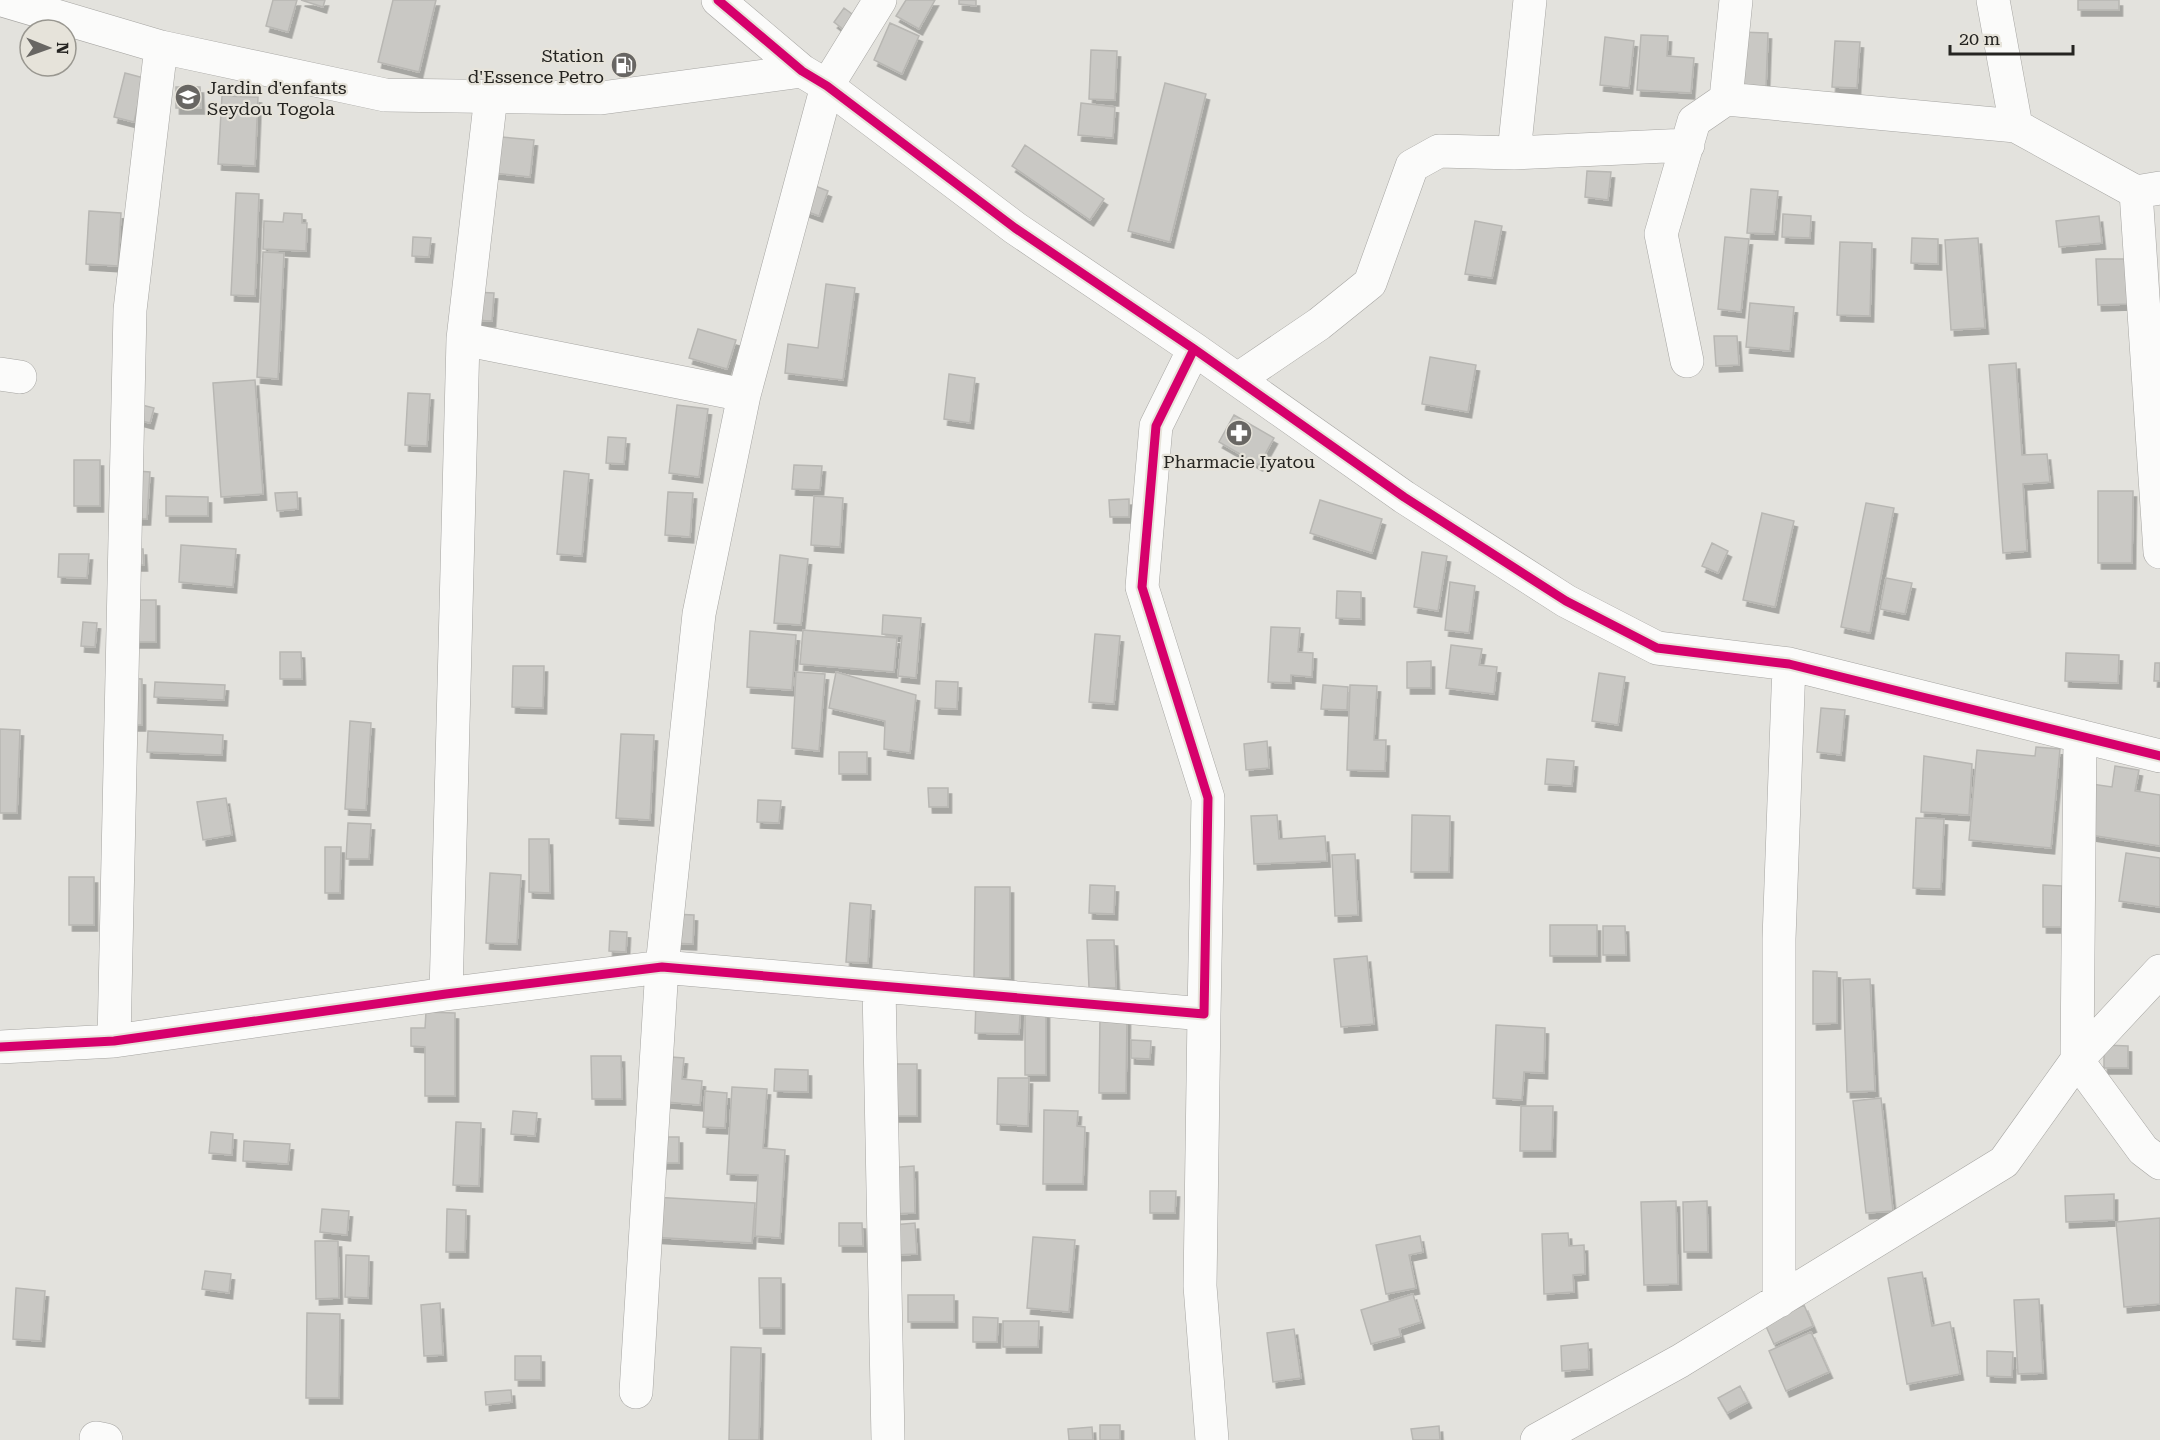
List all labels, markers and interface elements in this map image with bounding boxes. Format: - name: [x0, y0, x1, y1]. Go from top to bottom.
- north arrow: [18, 18, 78, 78]
- scale bar: [1950, 18, 2073, 56]
- text: 20 m: [1959, 28, 2000, 49]
- text: N: [53, 42, 72, 55]
- place label: Station d'Essence Petro: [468, 45, 604, 87]
- fuel station icon: Station d'Essence Petro: [609, 50, 639, 80]
- place label: Jardin d'enfants Seydou Togola: [207, 77, 347, 119]
- school or university icon: Jardin d'enfants Seydou Togola: [173, 82, 203, 112]
- pharmacy icon: Pharmacie Iyatou: [1224, 418, 1254, 448]
- place label: Pharmacie Iyatou: [1163, 451, 1315, 472]

